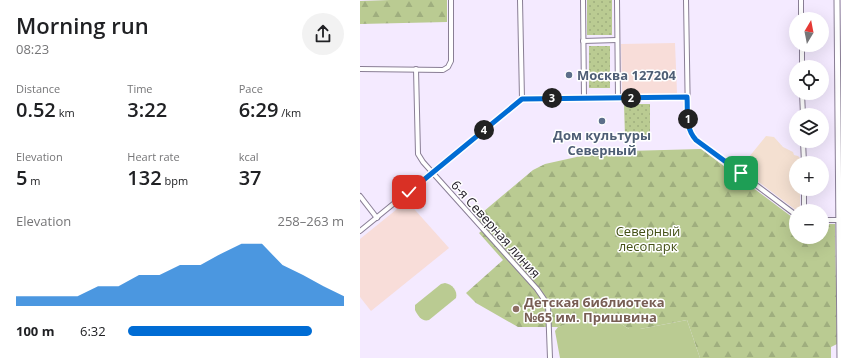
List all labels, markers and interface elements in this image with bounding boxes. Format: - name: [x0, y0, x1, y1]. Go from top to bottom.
- text: Morning run: [16, 10, 149, 40]
- north arrow: [789, 12, 829, 52]
- map controls: [789, 12, 829, 244]
- button: share: [302, 13, 344, 55]
- text: 08:23: [16, 40, 49, 58]
- button: locate: [789, 60, 829, 100]
- place label: Москва 127204: [577, 66, 677, 84]
- marker: Москва 127204: [564, 70, 574, 80]
- text: Distance: [16, 81, 60, 96]
- text: Time: [127, 81, 153, 96]
- text: Pace: [239, 81, 263, 96]
- pin: 3: [542, 88, 562, 108]
- pin: 2: [621, 88, 641, 108]
- text: 3: [549, 90, 555, 105]
- text: 2: [628, 90, 634, 105]
- text: 0.52: [16, 96, 56, 123]
- text: 3:22: [127, 96, 167, 123]
- text: 6:29: [239, 96, 278, 123]
- text: km: [56, 105, 75, 120]
- text: /km: [278, 105, 301, 120]
- button: layers: [789, 108, 829, 148]
- pin: 1: [678, 109, 698, 129]
- text: 1: [685, 111, 691, 126]
- marker: Дом культуры Северный: [597, 116, 607, 126]
- pin: 4: [474, 120, 494, 140]
- text: 4: [481, 122, 487, 137]
- place label: Дом культуры Северный: [553, 126, 651, 159]
- text: Elevation: [16, 149, 63, 164]
- text: Heart rate: [127, 149, 180, 164]
- text: kcal: [239, 149, 259, 164]
- pin: [724, 156, 758, 190]
- button: +: [789, 156, 829, 196]
- icon: arrive: [730, 162, 752, 184]
- text: 5: [16, 164, 27, 191]
- text: 132: [127, 164, 162, 191]
- text: 37: [239, 164, 262, 191]
- text: m: [27, 173, 40, 188]
- text: bpm: [162, 173, 188, 188]
- pin: [392, 175, 426, 209]
- street label: 6-я Северная линия: [447, 176, 545, 282]
- icon: check: [398, 181, 420, 203]
- button: −: [789, 204, 829, 244]
- text: Elevation: [16, 212, 71, 230]
- text: 258–263 m: [277, 212, 344, 230]
- park label: Северный лесопарк: [616, 222, 680, 255]
- place label: Детская библиотека №65 им. Пришвина: [524, 293, 665, 326]
- marker: Детская библиотека №65 им. Пришвина: [511, 304, 521, 314]
- text: 100 m: [16, 322, 54, 340]
- text: 6:32: [80, 322, 106, 340]

